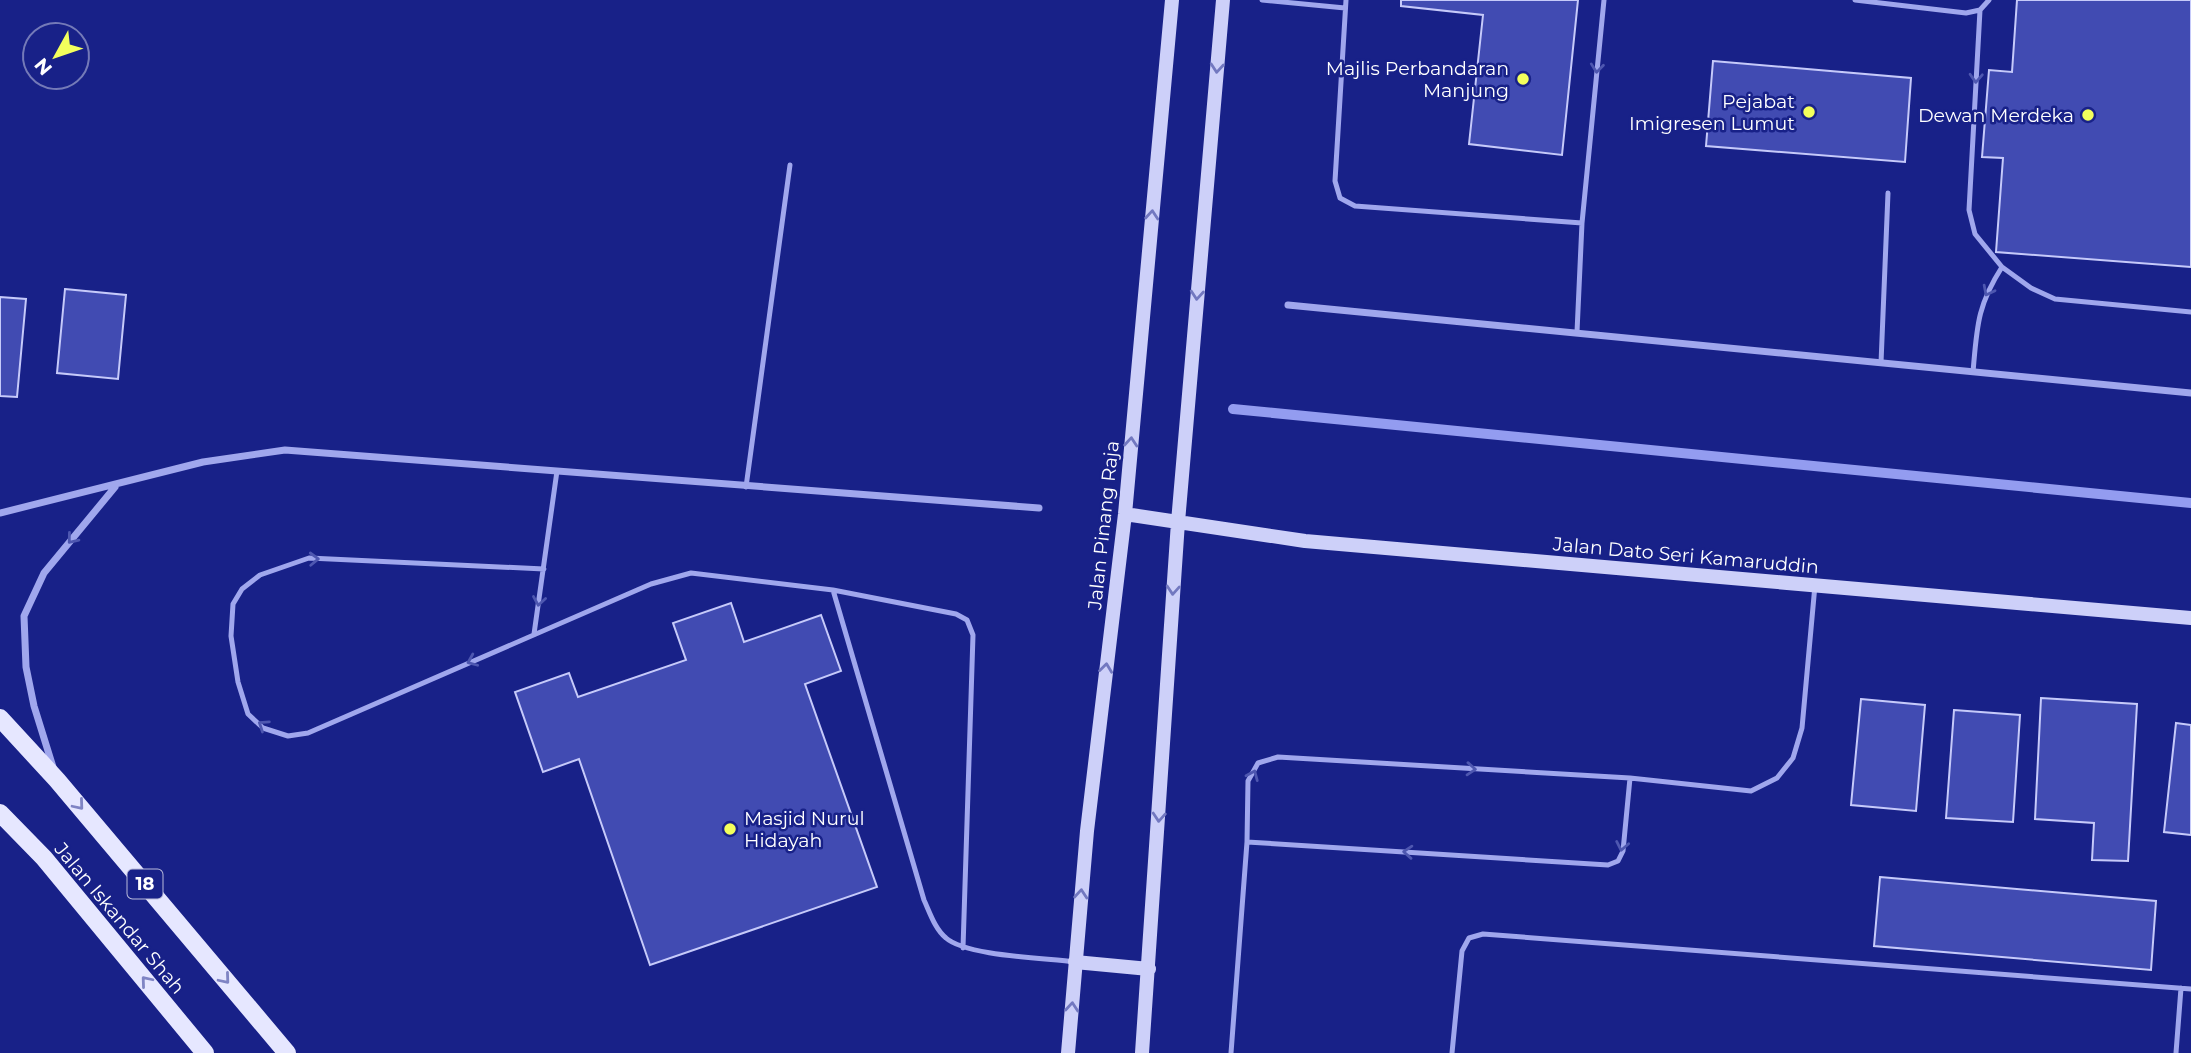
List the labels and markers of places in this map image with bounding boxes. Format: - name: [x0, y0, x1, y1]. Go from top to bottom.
- place label: Majlis Perbandaran Manjung: [1326, 57, 1509, 102]
- marker: Majlis Perbandaran Manjung: [1515, 71, 1531, 87]
- place label: Pejabat Imigresen Lumut: [1629, 90, 1795, 135]
- marker: Pejabat Imigresen Lumut: [1801, 104, 1817, 120]
- place label: Dewan Merdeka: [1918, 104, 2074, 127]
- marker: Dewan Merdeka: [2080, 107, 2096, 123]
- place label: Masjid Nurul Hidayah: [744, 807, 865, 852]
- marker: Masjid Nurul Hidayah: [722, 821, 738, 837]

